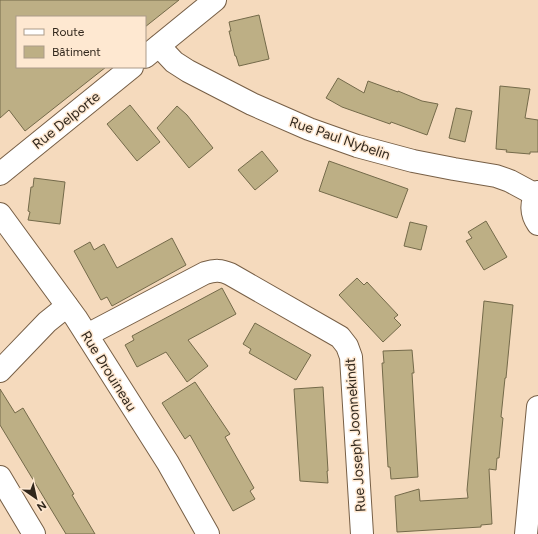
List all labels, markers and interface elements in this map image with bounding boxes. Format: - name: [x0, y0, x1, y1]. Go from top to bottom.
- legend: [16, 16, 146, 68]
- text: Route: [52, 25, 85, 39]
- text: Bâtiment: [52, 45, 101, 59]
- street label: Rue Delporte: [29, 88, 104, 153]
- street label: Rue Paul Nybelin: [287, 113, 393, 164]
- street label: Rue Drouineau: [77, 328, 140, 415]
- street label: Rue Joseph Joonnekindt: [342, 357, 369, 513]
- north arrow: [16, 478, 56, 518]
- text: N: [34, 498, 48, 514]

